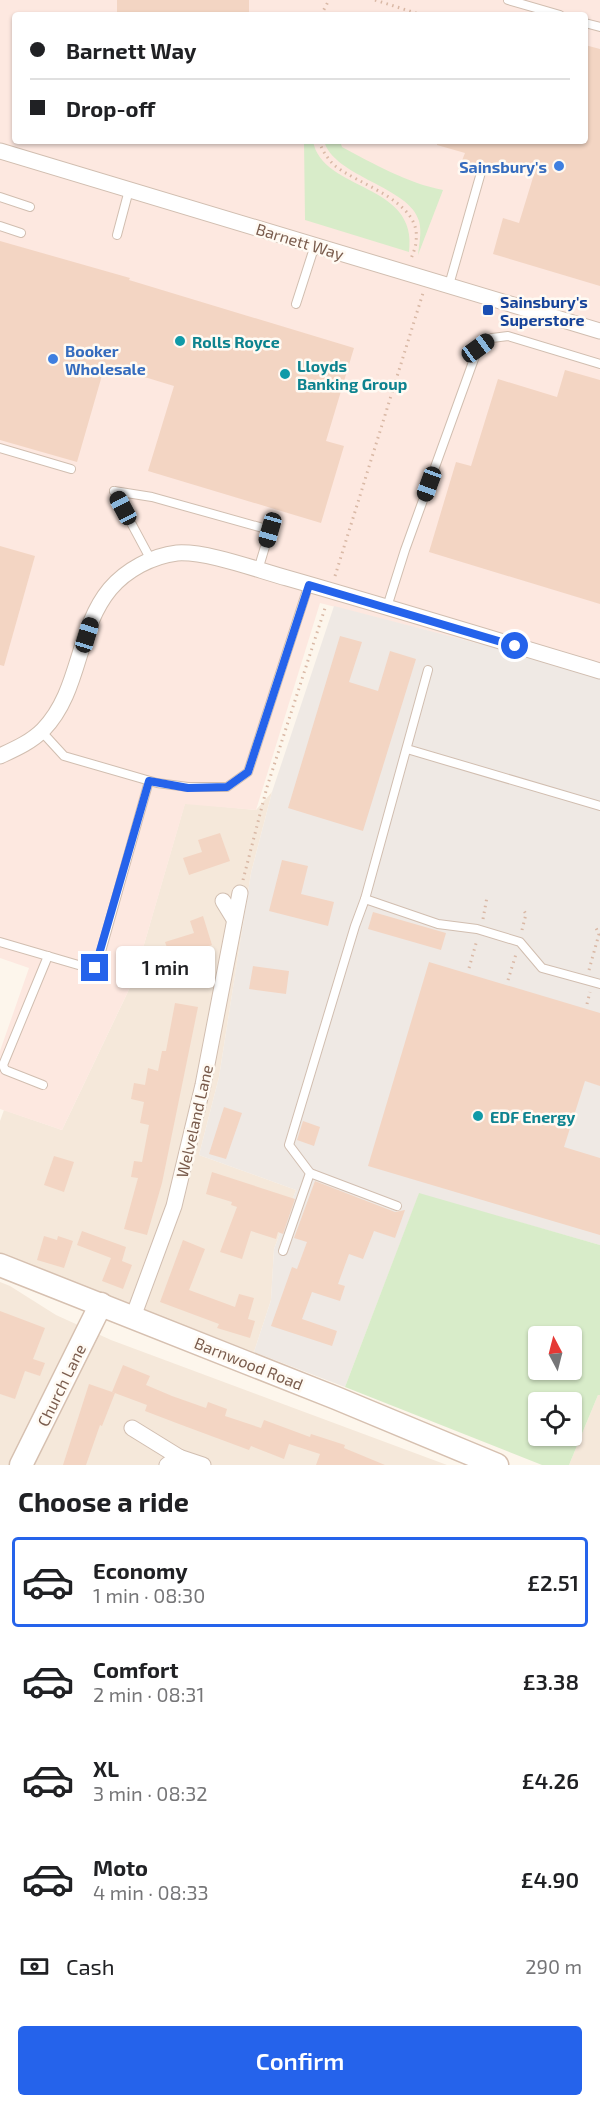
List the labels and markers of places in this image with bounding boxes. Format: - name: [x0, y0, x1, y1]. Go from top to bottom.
- place label: Sainsbury's: [459, 157, 547, 177]
- marker: Sainsbury's: [552, 159, 566, 173]
- place label: Sainsbury's Superstore: [500, 292, 588, 329]
- marker: Sainsbury's Superstore: [481, 303, 495, 317]
- place label: Rolls Royce: [192, 332, 280, 352]
- marker: Rolls Royce: [173, 334, 187, 348]
- place label: Booker Wholesale: [65, 341, 146, 378]
- marker: Booker Wholesale: [46, 352, 60, 366]
- place label: Lloyds Banking Group: [297, 356, 407, 393]
- marker: Lloyds Banking Group: [278, 367, 292, 381]
- place label: EDF Energy: [490, 1107, 575, 1127]
- marker: EDF Energy: [471, 1109, 485, 1123]

